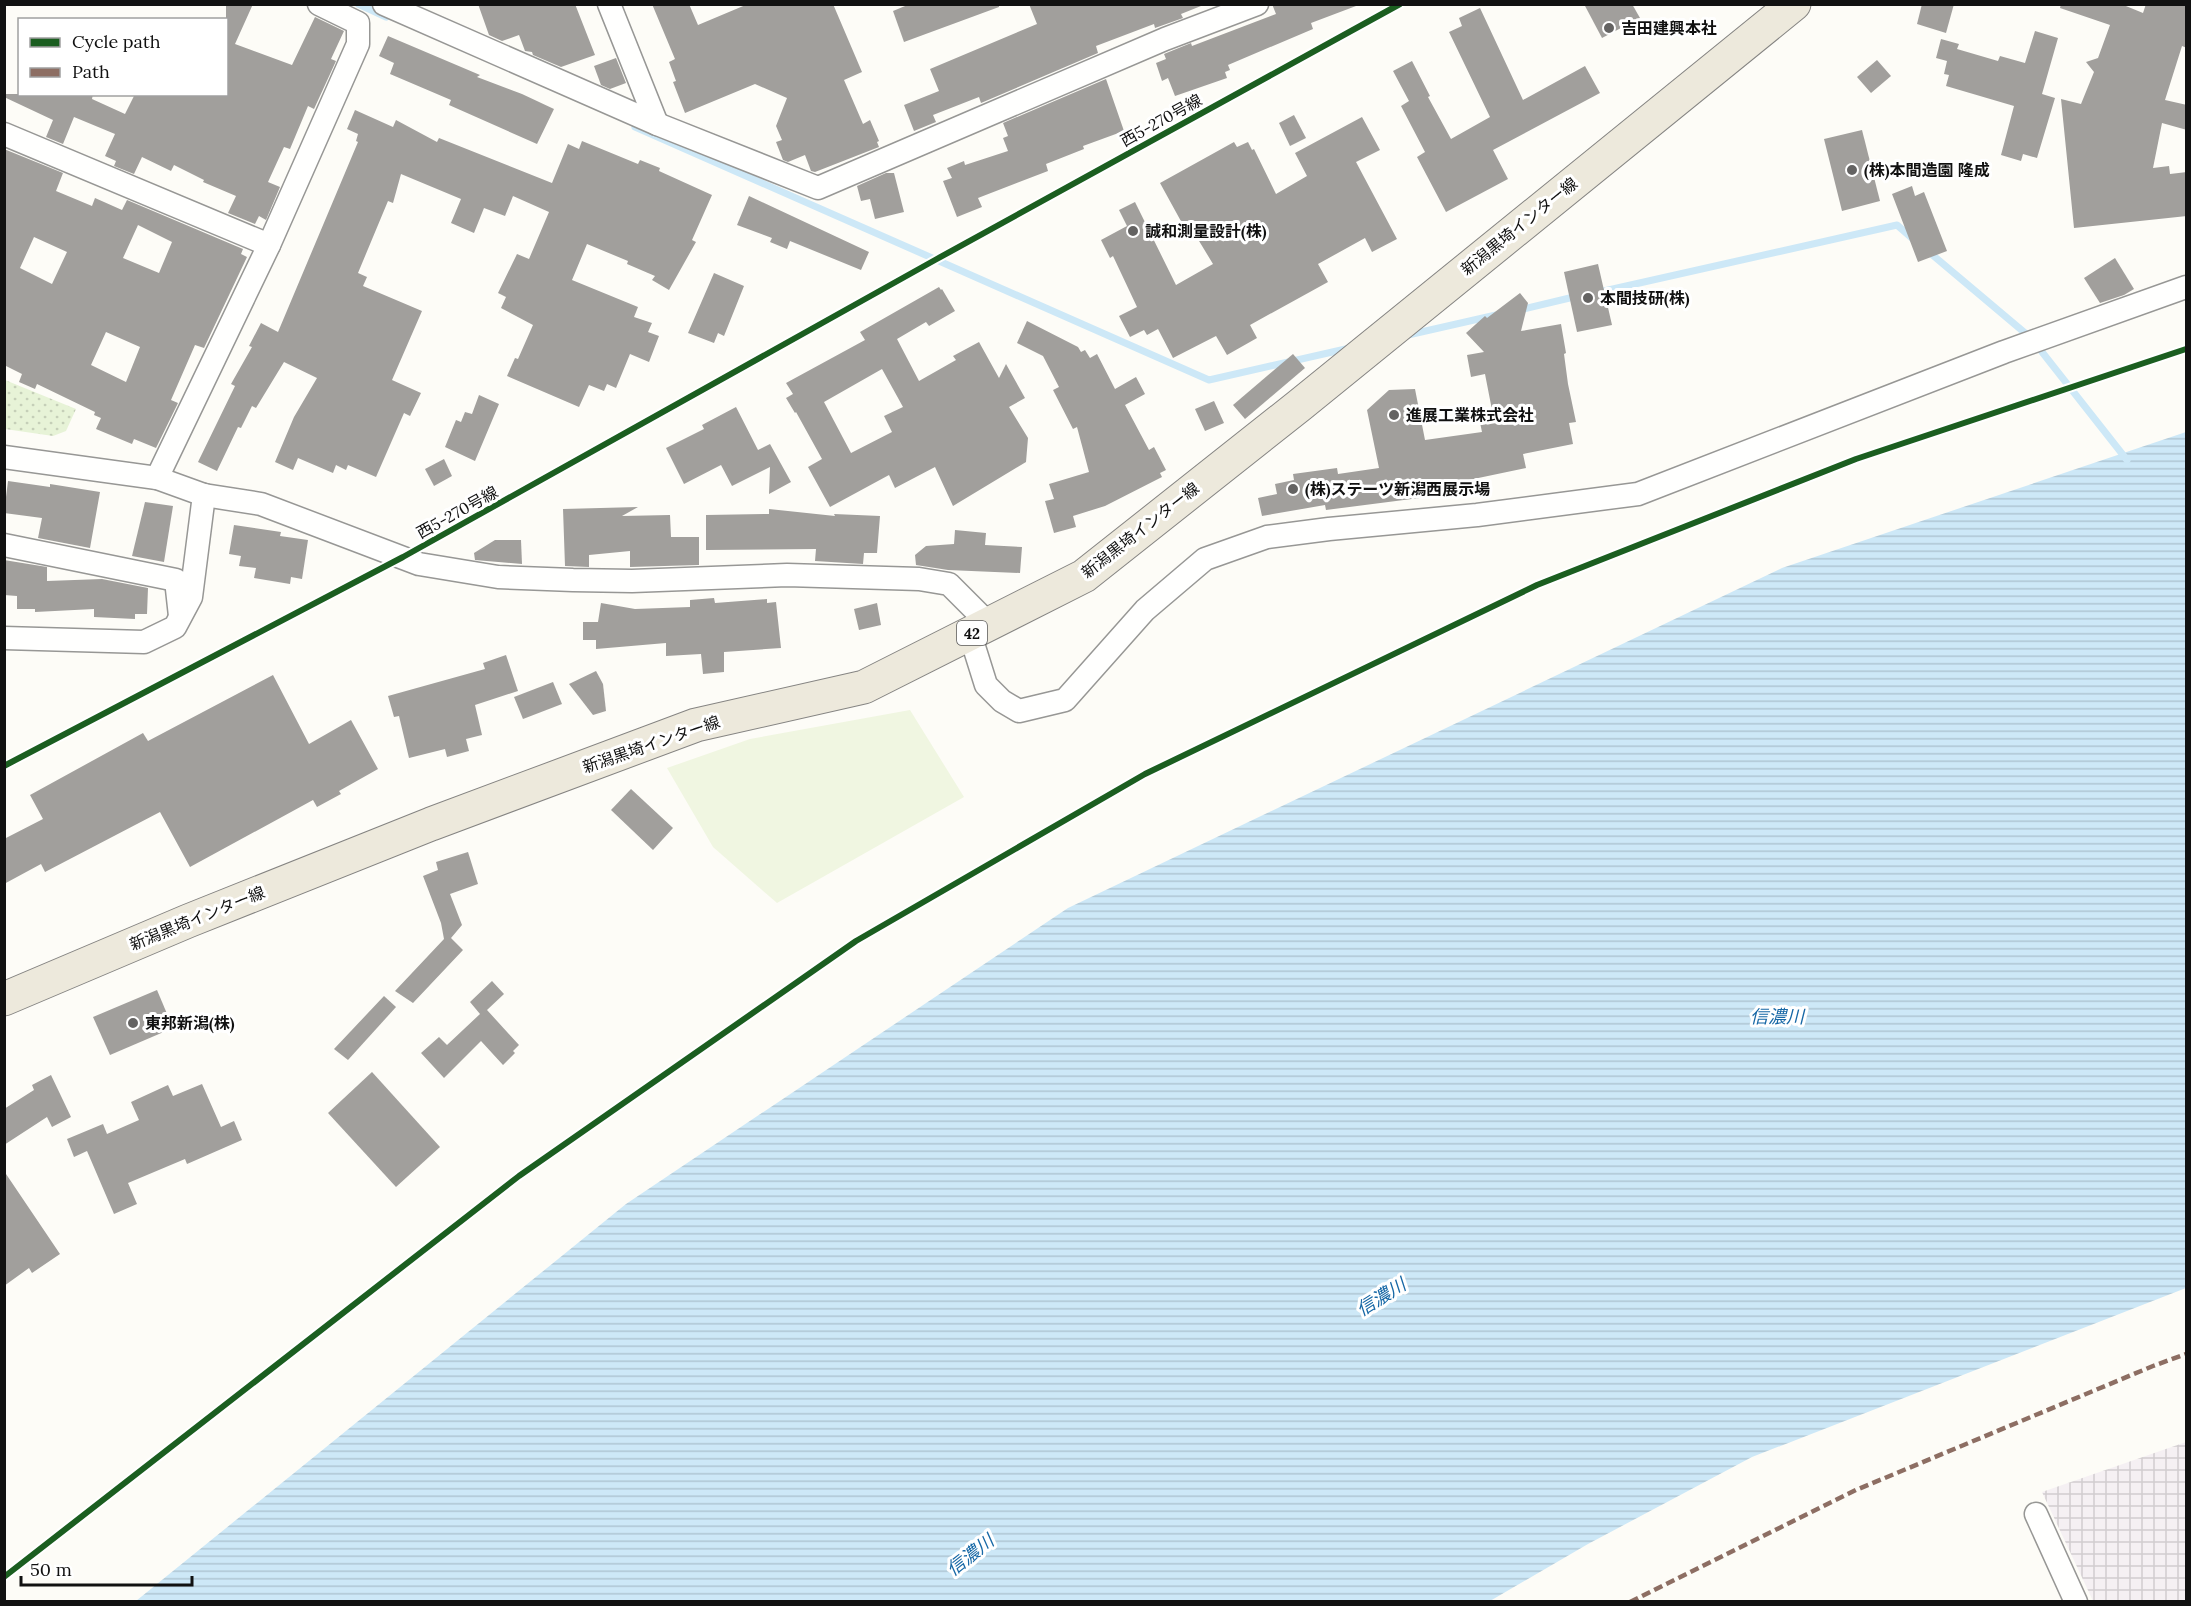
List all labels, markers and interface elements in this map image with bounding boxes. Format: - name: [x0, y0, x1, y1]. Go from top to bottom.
- legend: [18, 18, 228, 96]
- place label: 吉田建興本社: [1621, 18, 1717, 38]
- marker: 吉田建興本社: [1602, 21, 1616, 35]
- text: Cycle path: [72, 30, 161, 53]
- text: Path: [72, 60, 110, 83]
- street label: 西5-270号線: [1117, 89, 1205, 151]
- place label: (株)本間造園 隆成: [1864, 160, 1990, 181]
- marker: (株)本間造園 隆成: [1845, 163, 1859, 177]
- street label: 新潟黒埼インター線: [1457, 173, 1581, 279]
- place label: 誠和測量設計(株): [1145, 221, 1267, 242]
- marker: 誠和測量設計(株): [1126, 224, 1140, 238]
- place label: 本間技研(株): [1600, 288, 1690, 309]
- marker: 本間技研(株): [1581, 291, 1595, 305]
- place label: 進展工業株式会社: [1406, 405, 1534, 425]
- marker: 進展工業株式会社: [1387, 408, 1401, 422]
- street label: 新潟黒埼インター線: [1077, 478, 1203, 582]
- place label: (株)ステーツ新潟西展示場: [1305, 479, 1490, 500]
- street label: 西5-270号線: [413, 481, 501, 543]
- marker: (株)ステーツ新潟西展示場: [1286, 482, 1300, 496]
- road number: 42: [957, 621, 987, 645]
- street label: 新潟黒埼インター線: [580, 711, 722, 777]
- street label: 新潟黒埼インター線: [126, 882, 268, 954]
- water label: 信濃川: [1750, 1005, 1806, 1028]
- place label: 東邦新潟(株): [145, 1013, 235, 1034]
- marker: 東邦新潟(株): [126, 1016, 140, 1030]
- water label: 信濃川: [1352, 1272, 1412, 1321]
- water label: 信濃川: [942, 1528, 1000, 1581]
- scale bar: [21, 1549, 192, 1587]
- text: 50 m: [30, 1558, 72, 1581]

